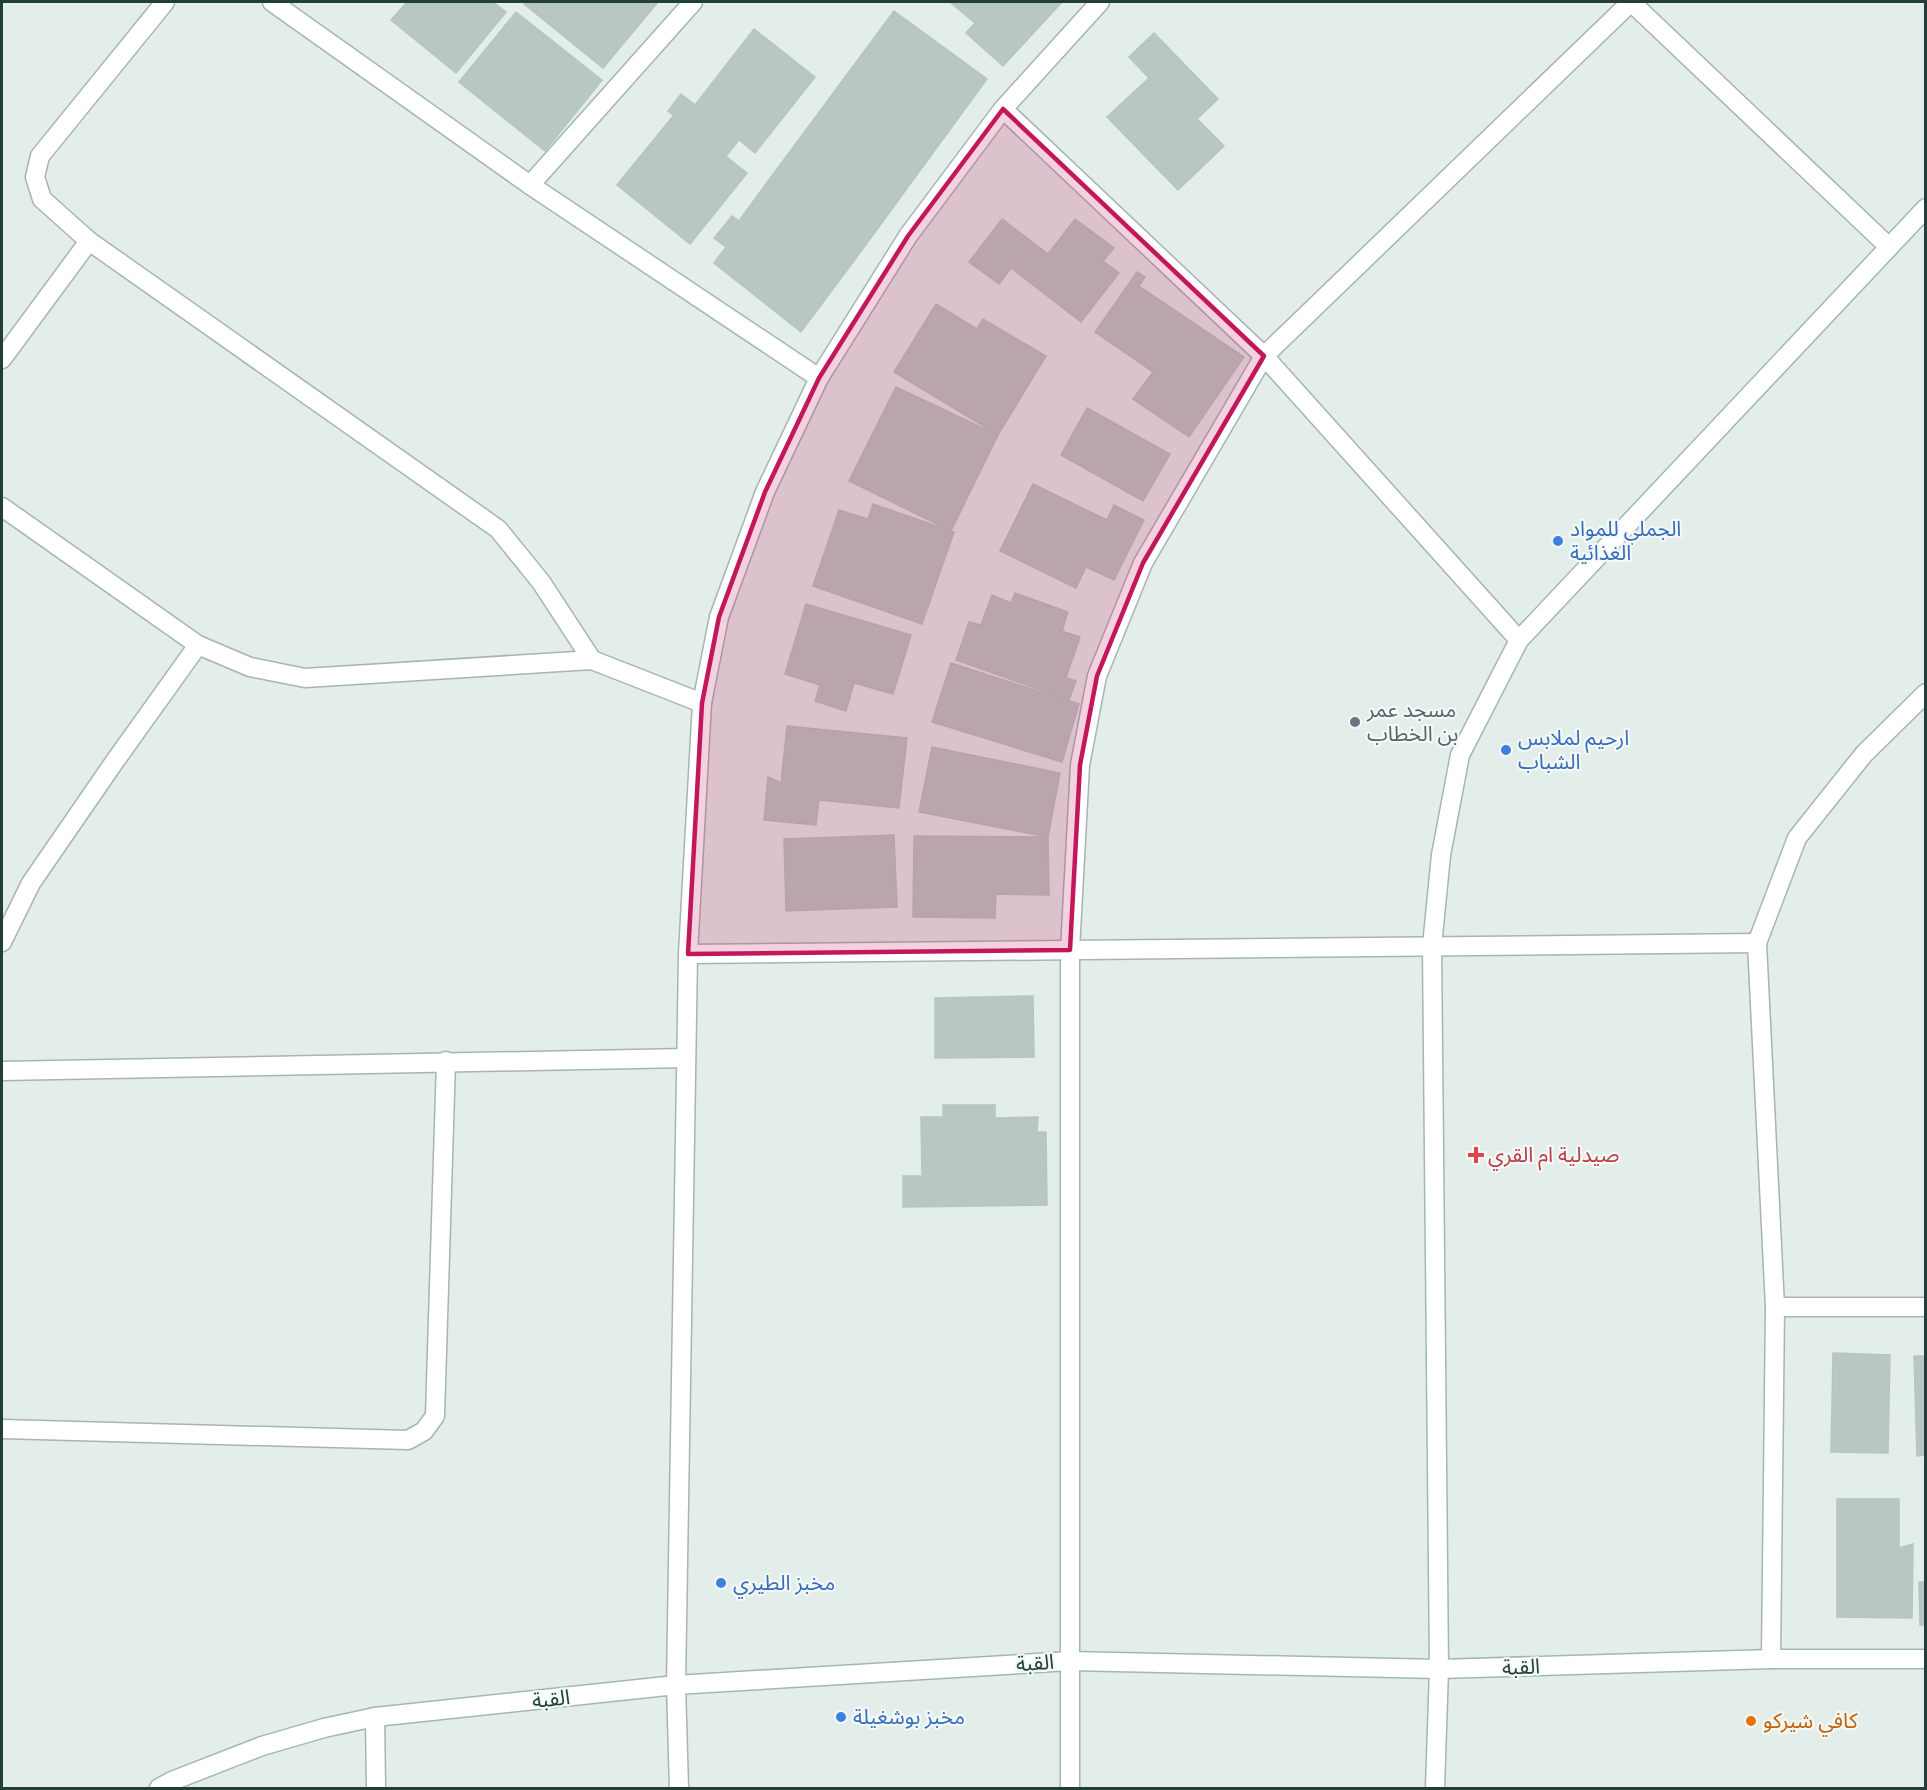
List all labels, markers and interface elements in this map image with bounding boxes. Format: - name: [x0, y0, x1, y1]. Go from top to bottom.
- place label: الجملي للمواد الغذائية: [1570, 517, 1681, 565]
- marker: الجملي للمواد الغذائية: [1551, 534, 1565, 548]
- place label: مسجد عمر بن الخطاب: [1366, 698, 1459, 746]
- marker: مسجد عمر بن الخطاب: [1348, 715, 1362, 729]
- place label: ارحيم لملابس الشباب: [1518, 726, 1629, 774]
- marker: ارحيم لملابس الشباب: [1499, 743, 1513, 757]
- place label: صيدلية ام القري: [1488, 1143, 1619, 1171]
- marker: صيدلية ام القري: [1469, 1148, 1483, 1162]
- place label: مخبز الطيري: [733, 1571, 835, 1599]
- marker: مخبز الطيري: [714, 1576, 728, 1590]
- street label: القبة: [1015, 1650, 1055, 1676]
- street label: القبة: [1501, 1654, 1541, 1680]
- street label: القبة: [531, 1685, 571, 1713]
- place label: مخبز بوشغيلة: [853, 1705, 965, 1729]
- place label: كافي شيركو: [1763, 1709, 1858, 1737]
- marker: مخبز بوشغيلة: [834, 1710, 848, 1724]
- marker: كافي شيركو: [1744, 1714, 1758, 1728]

